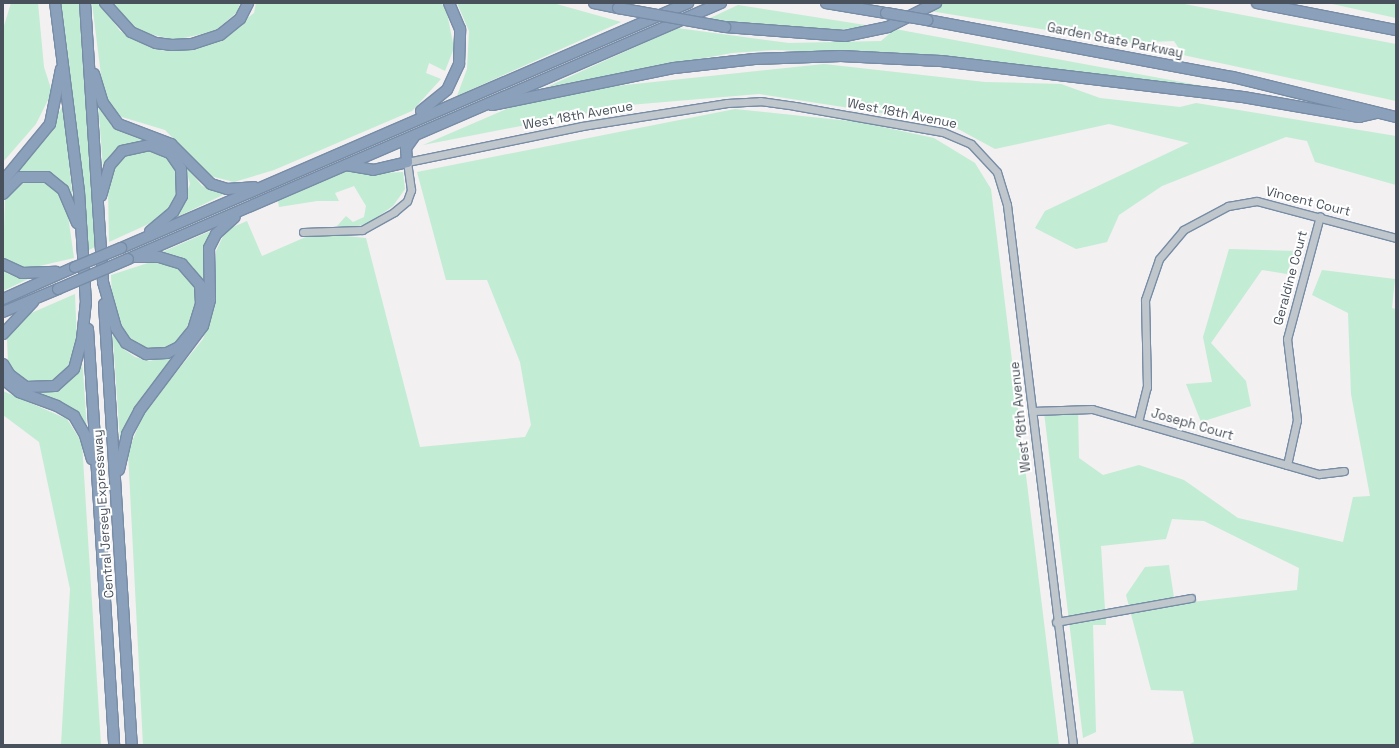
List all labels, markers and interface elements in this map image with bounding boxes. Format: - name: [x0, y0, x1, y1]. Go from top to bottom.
- street label: Garden State Parkway: [1046, 20, 1184, 62]
- street label: West 18th Avenue: [846, 96, 958, 132]
- street label: West 18th Avenue: [522, 99, 634, 133]
- street label: Vincent Court: [1264, 184, 1352, 220]
- street label: Geraldine Court: [1271, 229, 1311, 327]
- street label: West 18th Avenue: [1007, 361, 1035, 473]
- street label: Joseph Court: [1149, 406, 1235, 444]
- street label: Central Jersey Expressway: [90, 429, 118, 599]

